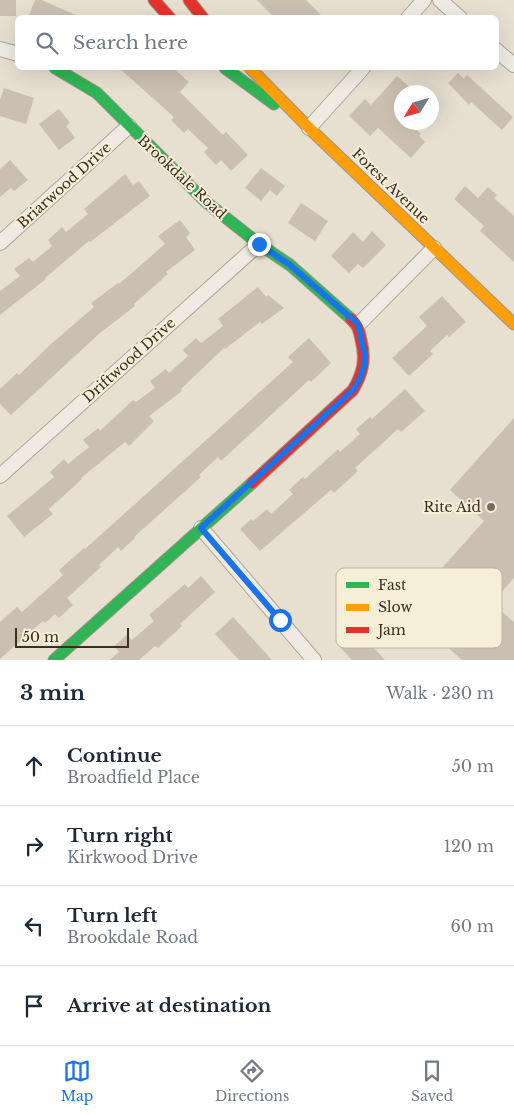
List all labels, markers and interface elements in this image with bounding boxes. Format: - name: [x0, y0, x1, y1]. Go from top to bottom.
- search box: [15, 15, 499, 70]
- icon: search: [33, 29, 61, 57]
- text: Search here: [73, 31, 188, 54]
- north arrow: [394, 85, 439, 130]
- street label: Brookdale Road: [134, 131, 230, 223]
- street label: Briarwood Drive: [13, 138, 115, 232]
- street label: Forest Avenue: [348, 144, 434, 228]
- route end: [248, 233, 271, 256]
- street label: Driftwood Drive: [79, 314, 179, 406]
- place label: Rite Aid: [423, 498, 482, 516]
- marker: Rite Aid: [485, 501, 497, 513]
- legend: [336, 568, 502, 648]
- text: Fast: [378, 576, 407, 594]
- text: Slow: [378, 598, 412, 616]
- route start: [269, 609, 292, 632]
- text: Jam: [376, 621, 406, 639]
- scale bar: [15, 625, 129, 648]
- text: 50 m: [22, 628, 59, 646]
- text: 3 min: [20, 680, 85, 706]
- text: Walk · 230 m: [386, 683, 494, 703]
- text: Continue: [67, 744, 162, 767]
- icon: ahead: [20, 752, 48, 780]
- text: 50 m: [452, 756, 494, 776]
- text: Broadfield Place: [67, 767, 200, 787]
- text: Turn right: [67, 824, 173, 847]
- icon: right: [20, 832, 48, 860]
- text: 120 m: [444, 836, 494, 856]
- text: Kirkwood Drive: [67, 847, 198, 867]
- text: Turn left: [67, 904, 158, 927]
- icon: left: [20, 912, 48, 940]
- text: 60 m: [451, 916, 494, 936]
- text: Brookdale Road: [67, 927, 198, 947]
- icon: arrive: [20, 992, 48, 1020]
- text: Arrive at destination: [67, 994, 271, 1017]
- tab: Map: [61, 1057, 93, 1105]
- tab: Directions: [215, 1057, 289, 1105]
- tab: Saved: [411, 1057, 453, 1105]

